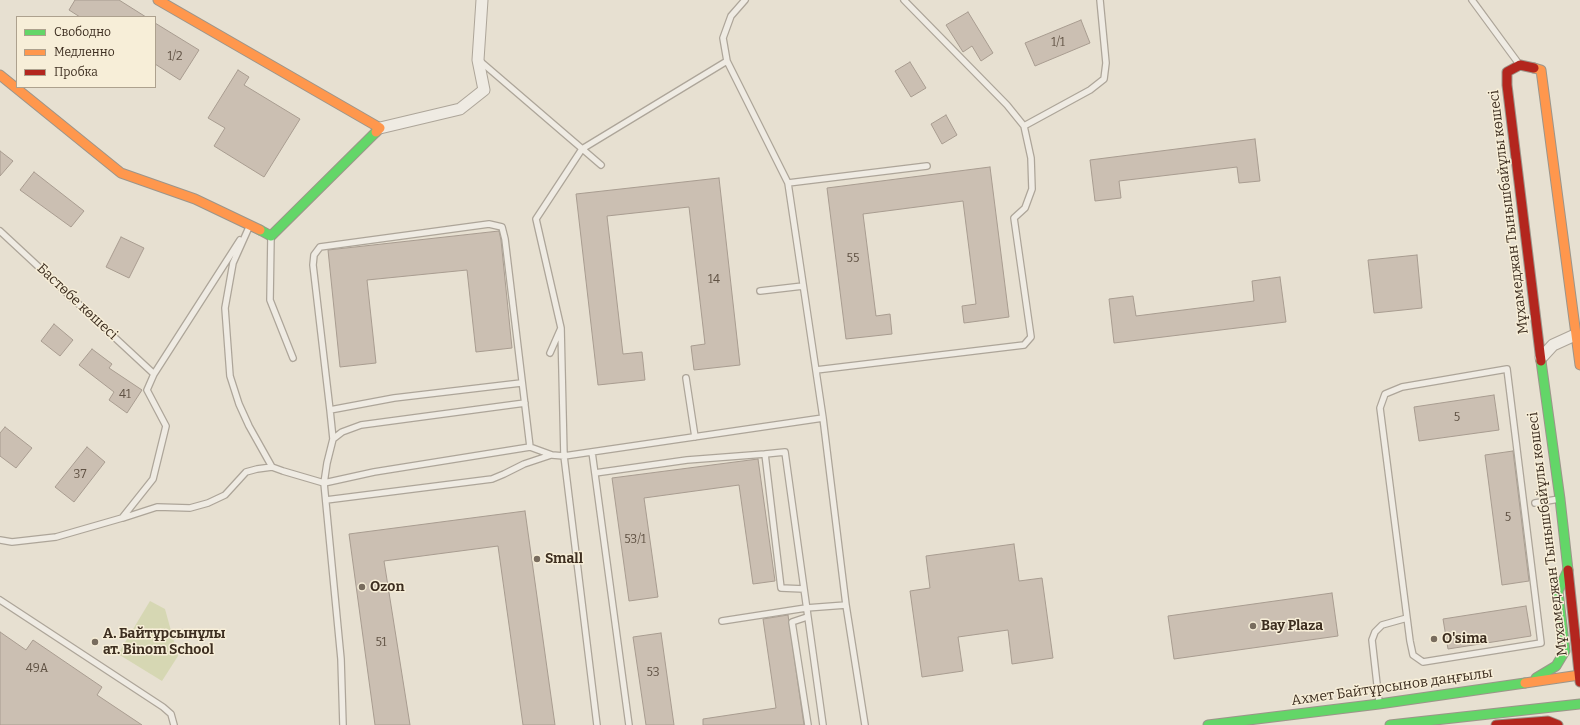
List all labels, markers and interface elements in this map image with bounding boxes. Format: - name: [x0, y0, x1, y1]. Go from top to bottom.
- legend: [16, 16, 156, 88]
- text: Свободно: [54, 25, 111, 39]
- house number: 1/1: [1051, 36, 1065, 50]
- text: Медленно: [54, 45, 115, 59]
- house number: 1/2: [167, 50, 183, 64]
- text: Пробка: [54, 65, 98, 79]
- street label: Мұхамеджан Тынышбайұлы көшесі: [1486, 89, 1532, 335]
- house number: 55: [847, 252, 859, 266]
- street label: Бастөбе көшесі: [33, 260, 121, 344]
- house number: 14: [708, 273, 720, 287]
- house number: 41: [119, 388, 131, 402]
- house number: 5: [1454, 411, 1460, 425]
- street label: Мұхамеджан Тынышбайұлы көшесі: [1525, 411, 1571, 657]
- house number: 37: [74, 468, 86, 482]
- house number: 5: [1505, 511, 1511, 525]
- house number: 53/1: [624, 533, 646, 547]
- place label: Small: [545, 551, 583, 567]
- marker: Small: [532, 554, 542, 564]
- place label: Ozon: [370, 579, 404, 595]
- marker: Ozon: [357, 582, 367, 592]
- place label: Bay Plaza: [1261, 618, 1323, 634]
- marker: Bay Plaza: [1248, 621, 1258, 631]
- place label: А. Байтұрсынұлы ат. Binom School: [103, 626, 226, 658]
- place label: O'sima: [1442, 631, 1487, 647]
- marker: O'sima: [1429, 634, 1439, 644]
- house number: 51: [375, 636, 387, 650]
- marker: А. Байтұрсынұлы ат. Binom School: [90, 637, 100, 647]
- house number: 49А: [26, 662, 48, 676]
- street label: Ахмет Байтұрсынов даңғылы: [1290, 665, 1494, 709]
- house number: 53: [647, 666, 659, 680]

